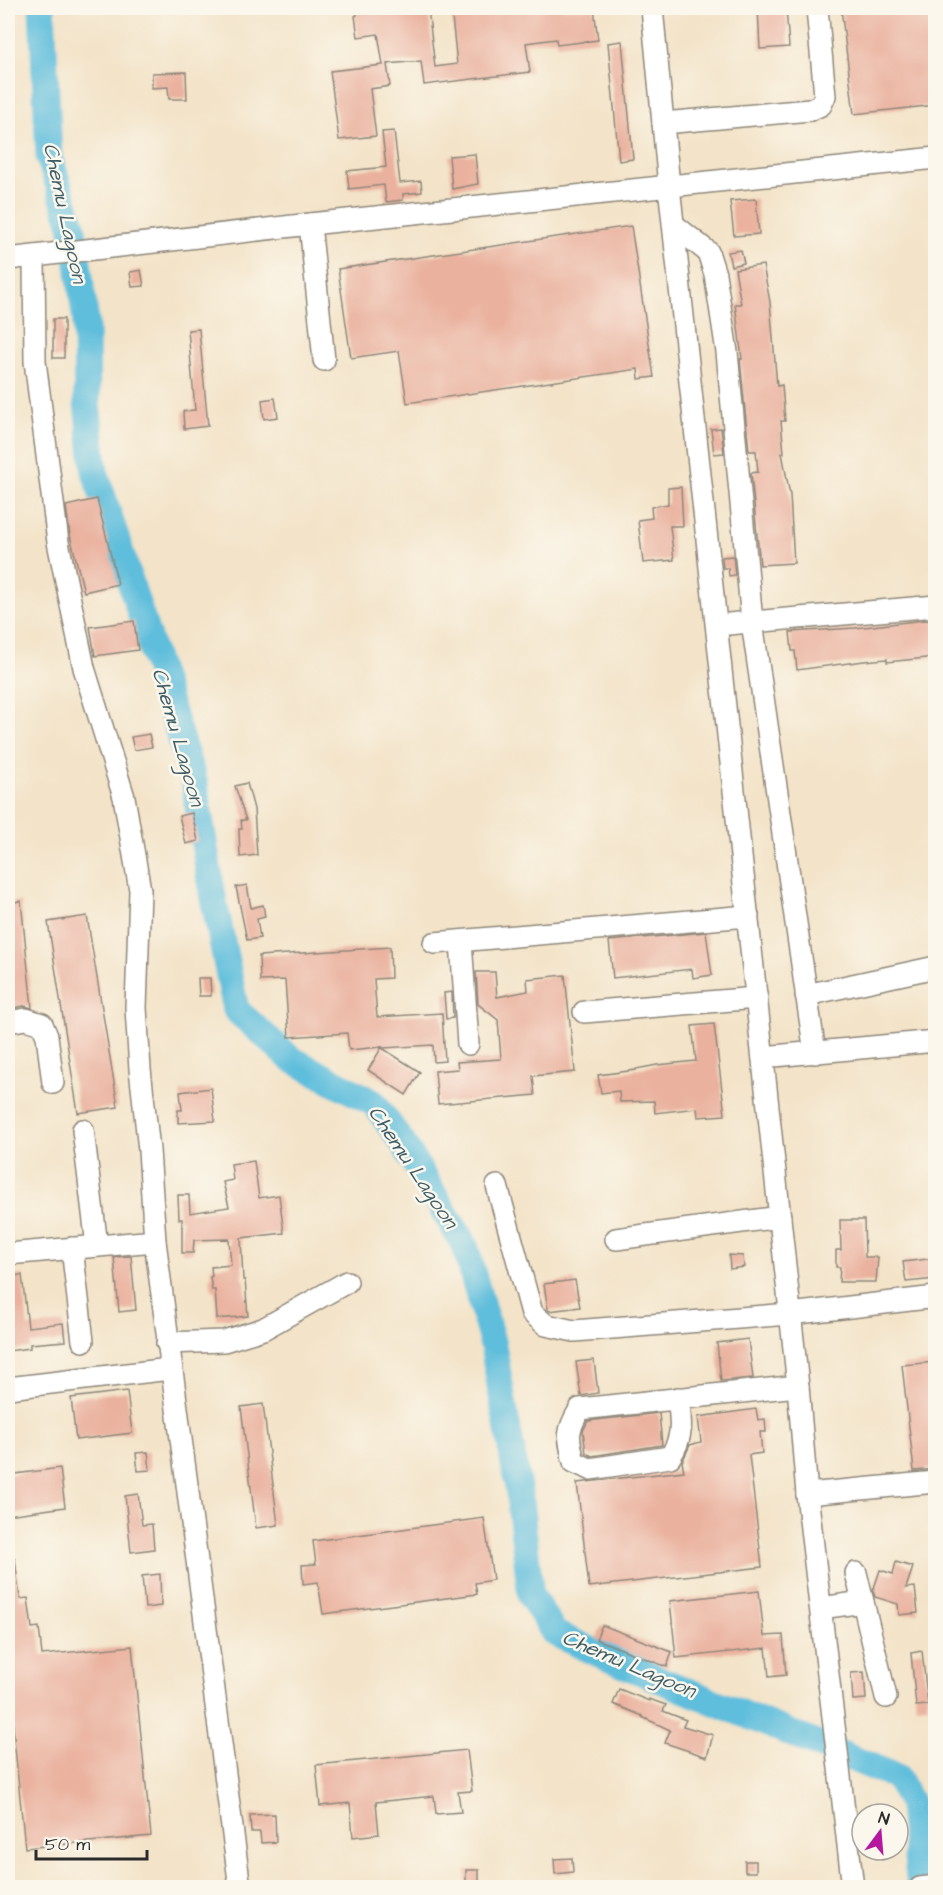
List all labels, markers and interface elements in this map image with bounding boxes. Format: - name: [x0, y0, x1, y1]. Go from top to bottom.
- water label: Chemu Lagoon: [35, 140, 94, 287]
- water label: Chemu Lagoon: [143, 665, 212, 811]
- water label: Chemu Lagoon: [360, 1100, 466, 1236]
- water label: Chemu Lagoon: [557, 1623, 701, 1707]
- north arrow: [850, 1802, 910, 1862]
- text: N: [876, 1807, 892, 1830]
- scale bar: [36, 1823, 147, 1861]
- text: 50 m: [45, 1832, 90, 1857]

